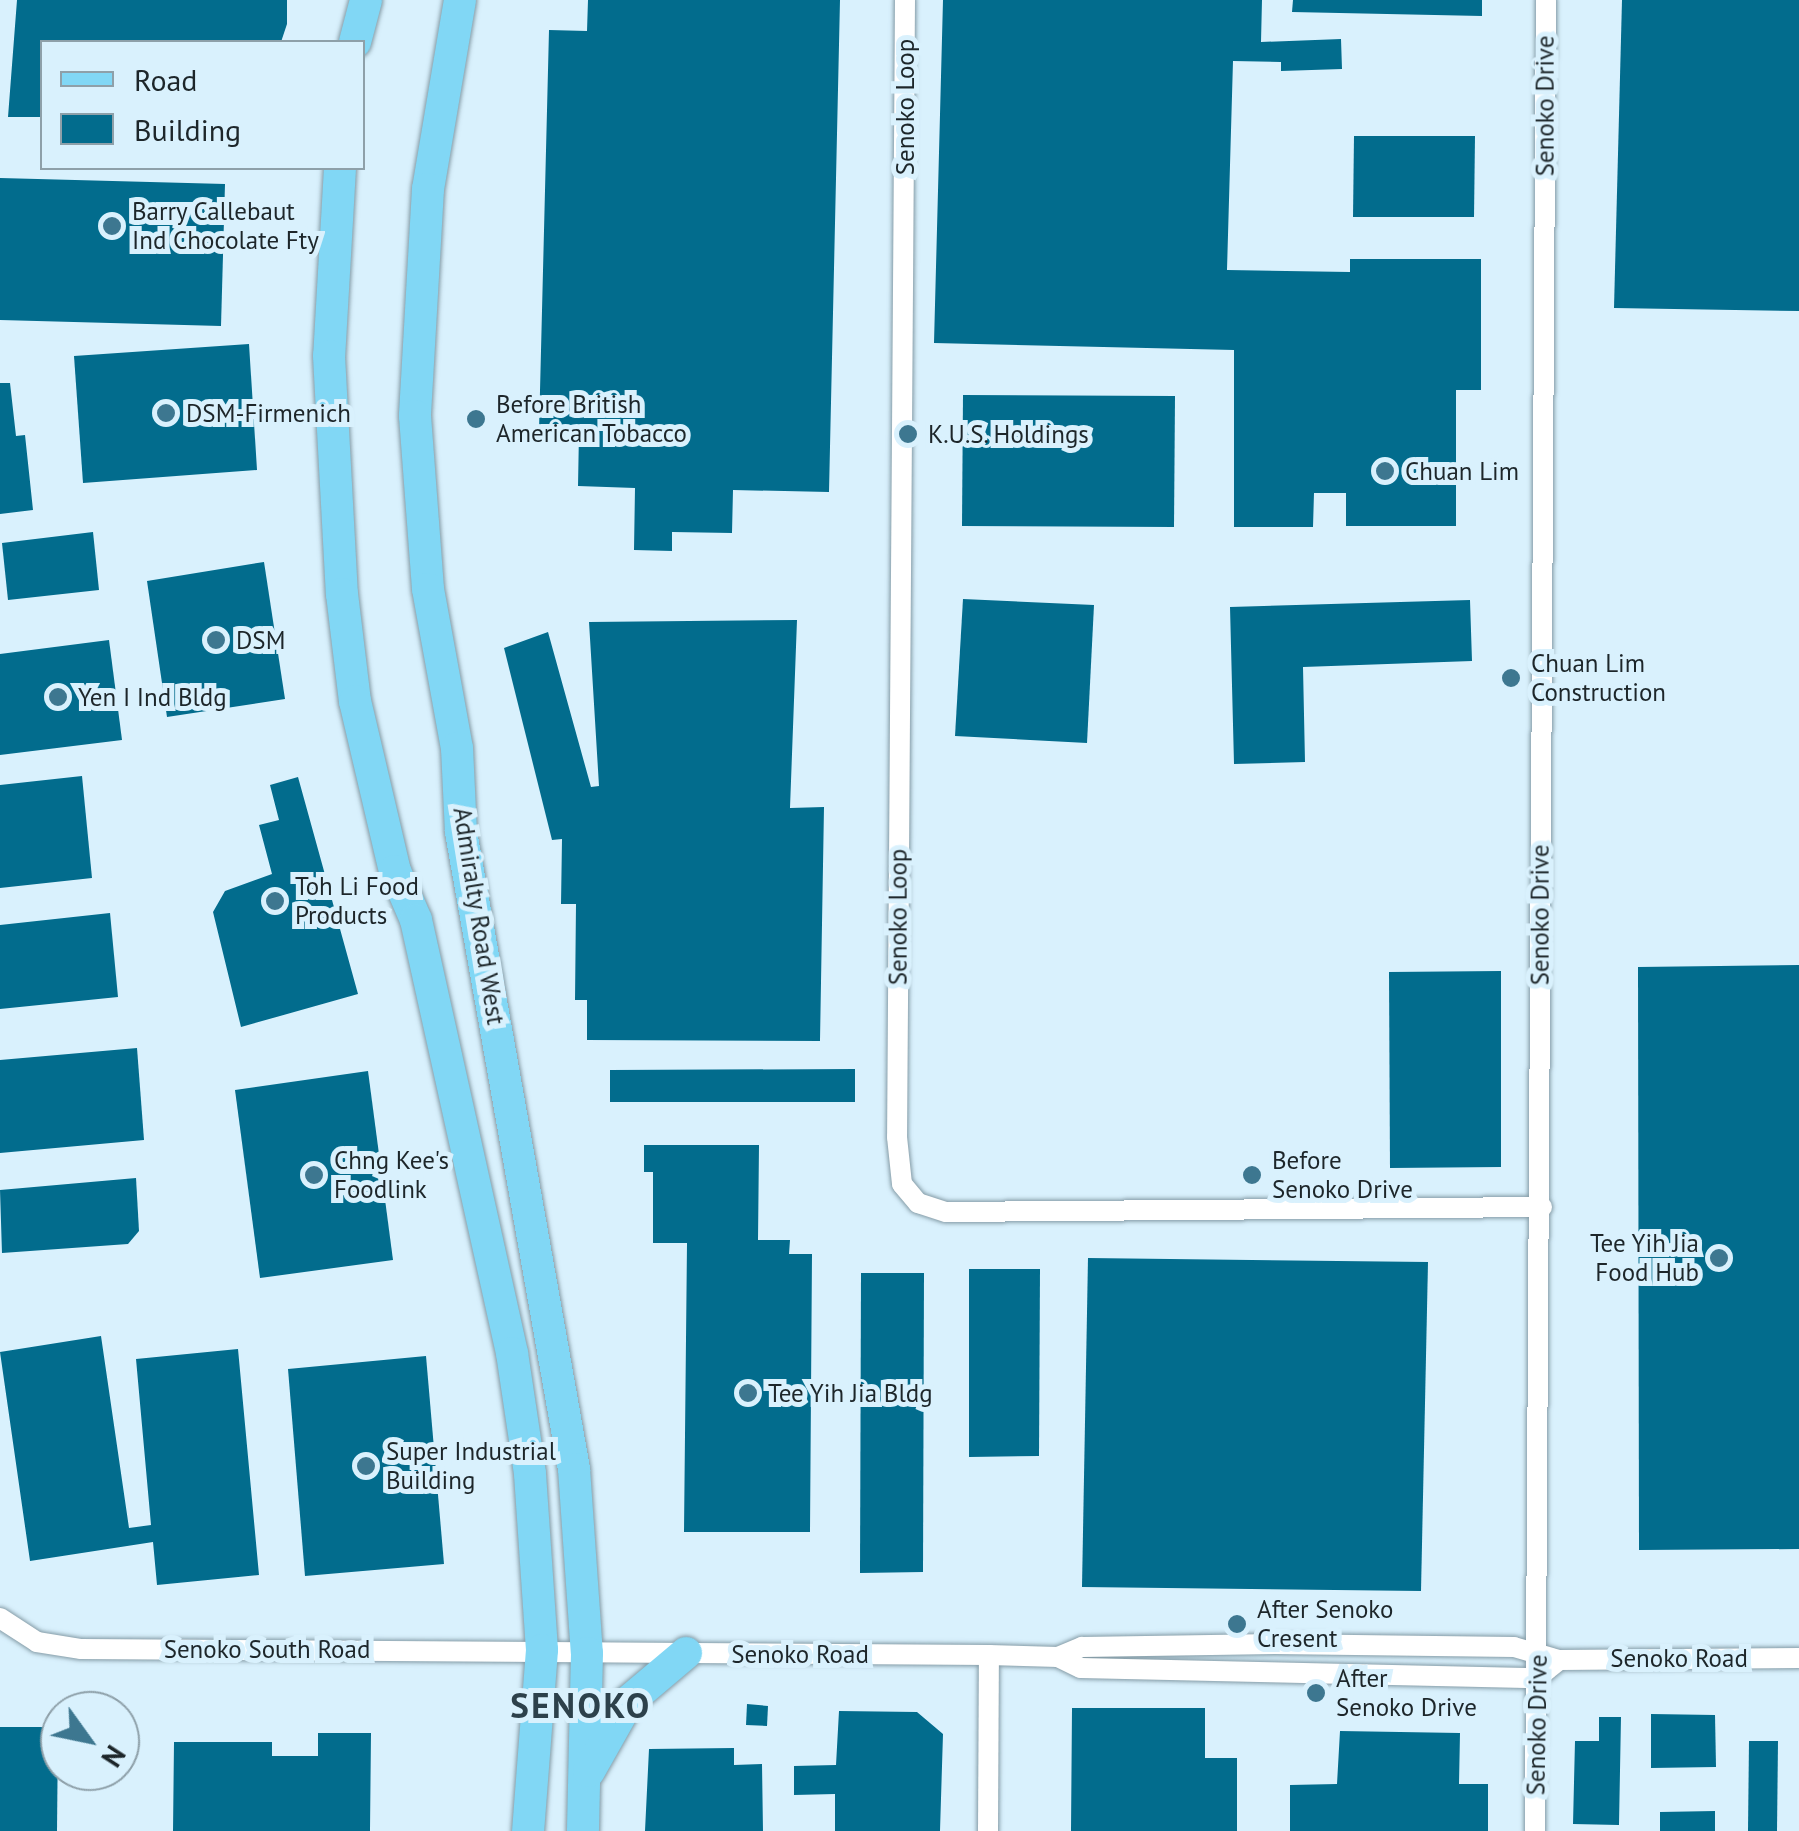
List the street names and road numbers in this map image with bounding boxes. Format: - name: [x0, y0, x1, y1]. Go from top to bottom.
- street label: Senoko Drive: [1530, 36, 1560, 176]
- street label: Senoko Loop: [890, 39, 920, 175]
- street label: Admiralty Road West: [447, 805, 511, 1027]
- street label: Senoko Drive: [1525, 845, 1555, 985]
- street label: Senoko Loop: [883, 849, 913, 985]
- street label: Senoko South Road: [164, 1634, 370, 1664]
- street label: Senoko Road: [731, 1639, 869, 1669]
- street label: Senoko Road: [1610, 1643, 1748, 1673]
- street label: Senoko Drive: [1521, 1654, 1553, 1796]

